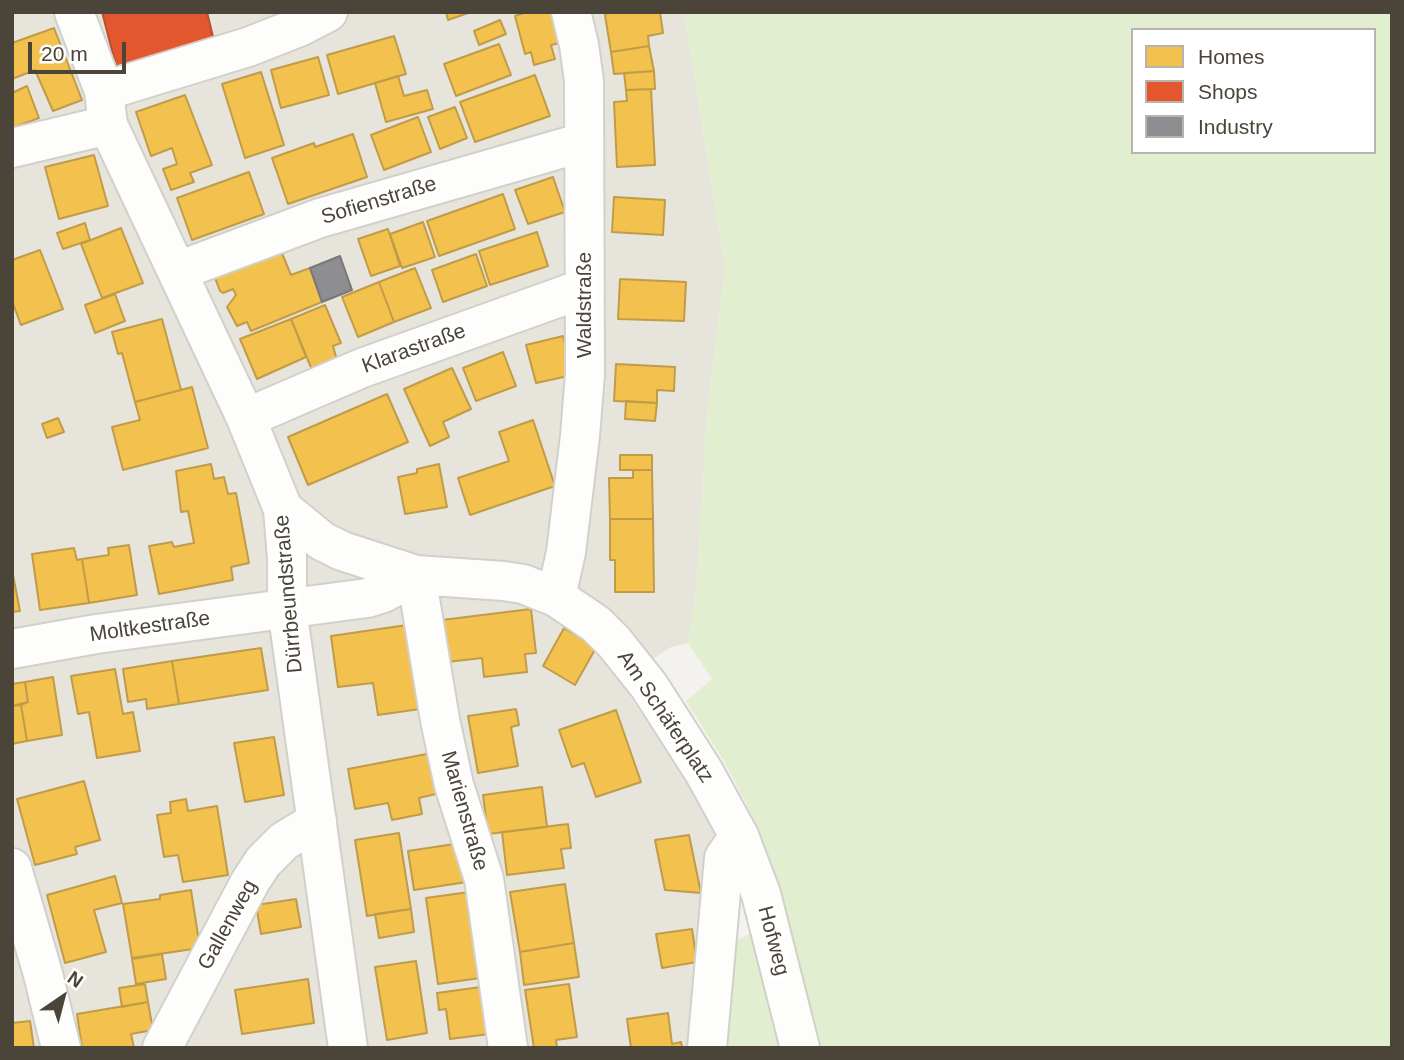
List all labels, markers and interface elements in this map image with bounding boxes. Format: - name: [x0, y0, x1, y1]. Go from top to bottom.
- scale bar: [32, 28, 130, 72]
- legend: [1131, 28, 1376, 154]
- text: 20 m: [41, 42, 88, 65]
- text: Homes: [1198, 45, 1265, 68]
- text: Shops: [1198, 80, 1258, 103]
- text: Industry: [1198, 115, 1273, 138]
- street label: Sofienstraße: [318, 172, 440, 230]
- street label: Waldstraße: [572, 252, 598, 358]
- street label: Klarastraße: [359, 319, 469, 379]
- street label: Dürrbeundstraße: [270, 514, 308, 674]
- street label: Moltkestraße: [88, 606, 212, 648]
- street label: Am Schäferplatz: [611, 646, 719, 788]
- street label: Marienstraße: [435, 748, 493, 874]
- street label: Gallenweg: [193, 875, 263, 975]
- street label: Hofweg: [752, 903, 794, 979]
- north arrow: [28, 962, 98, 1032]
- text: N: [64, 967, 87, 992]

